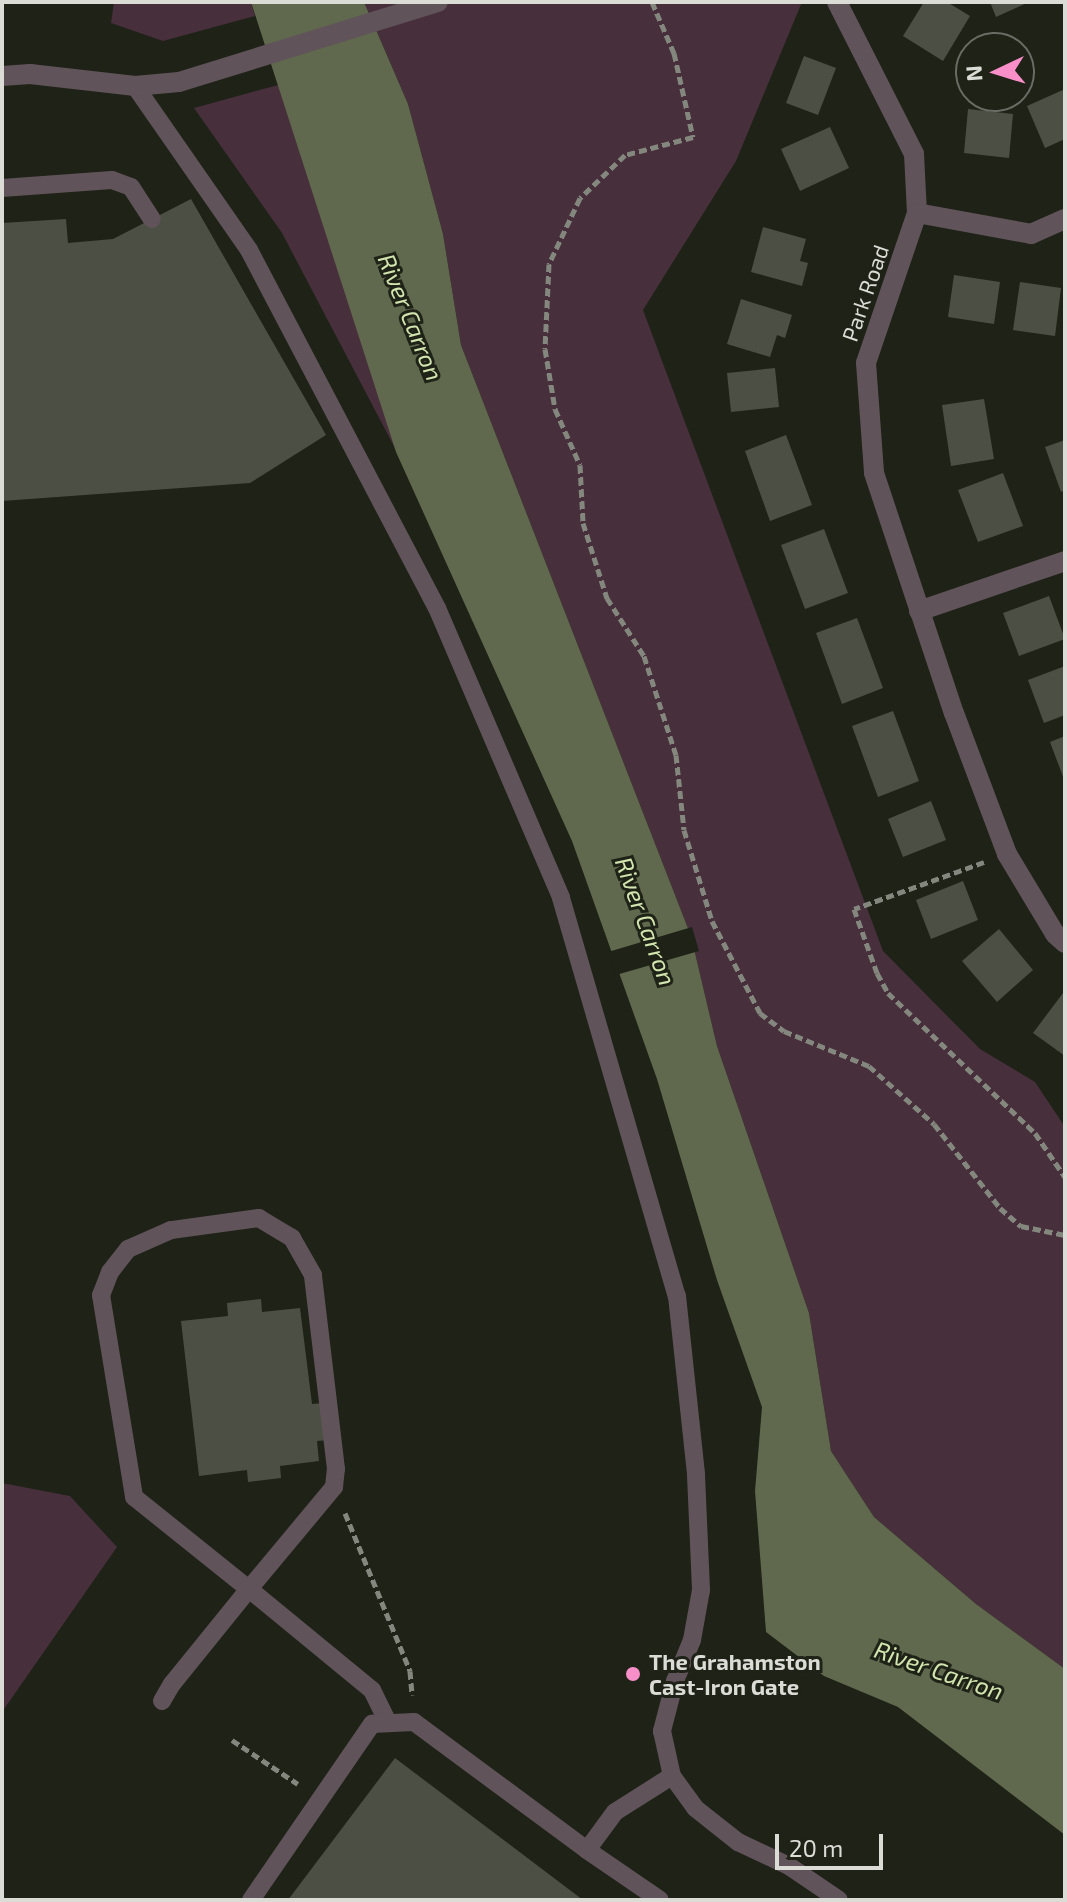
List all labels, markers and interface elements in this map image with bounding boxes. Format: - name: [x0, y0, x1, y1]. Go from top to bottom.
- north arrow: [955, 32, 1035, 112]
- text: N: [960, 65, 987, 82]
- street label: Park Road: [836, 241, 894, 345]
- water label: River Carron: [372, 249, 450, 385]
- water label: River Carron: [609, 853, 683, 989]
- water label: River Carron: [871, 1634, 1007, 1706]
- place label: The Grahamston Cast-Iron Gate: [649, 1648, 821, 1700]
- marker: The Grahamston Cast-Iron Gate: [624, 1665, 642, 1683]
- scale bar: [779, 1818, 887, 1868]
- text: 20 m: [789, 1833, 843, 1862]

